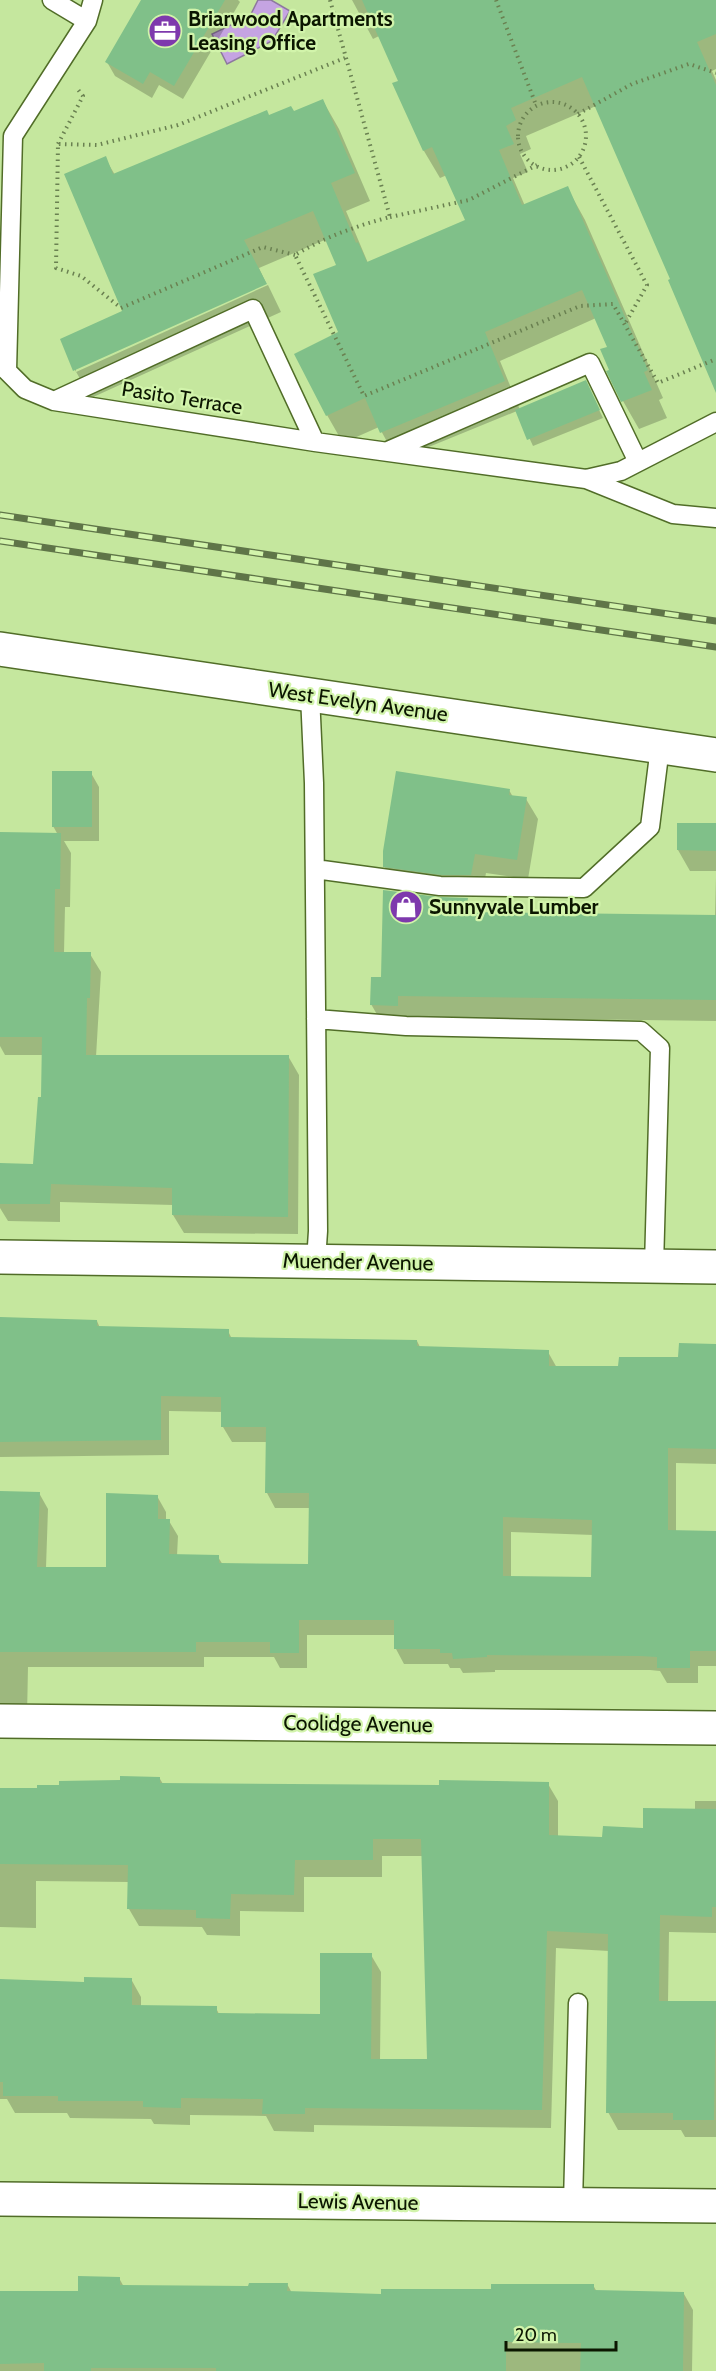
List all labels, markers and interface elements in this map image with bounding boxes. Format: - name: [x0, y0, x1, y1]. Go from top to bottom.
- place label: Briarwood Apartments Leasing Office: [188, 6, 393, 55]
- office icon: Briarwood Apartments Leasing Office: [147, 13, 183, 49]
- street label: Pasito Terrace: [120, 376, 244, 419]
- street label: West Evelyn Avenue: [267, 677, 450, 727]
- shop icon: Sunnyvale Lumber: [388, 889, 424, 925]
- place label: Sunnyvale Lumber: [429, 894, 598, 919]
- street label: Muender Avenue: [282, 1248, 434, 1275]
- street label: Coolidge Avenue: [283, 1710, 433, 1737]
- street label: Lewis Avenue: [297, 2188, 419, 2215]
- scale bar: [506, 2314, 616, 2352]
- text: 20 m: [515, 2324, 557, 2346]

